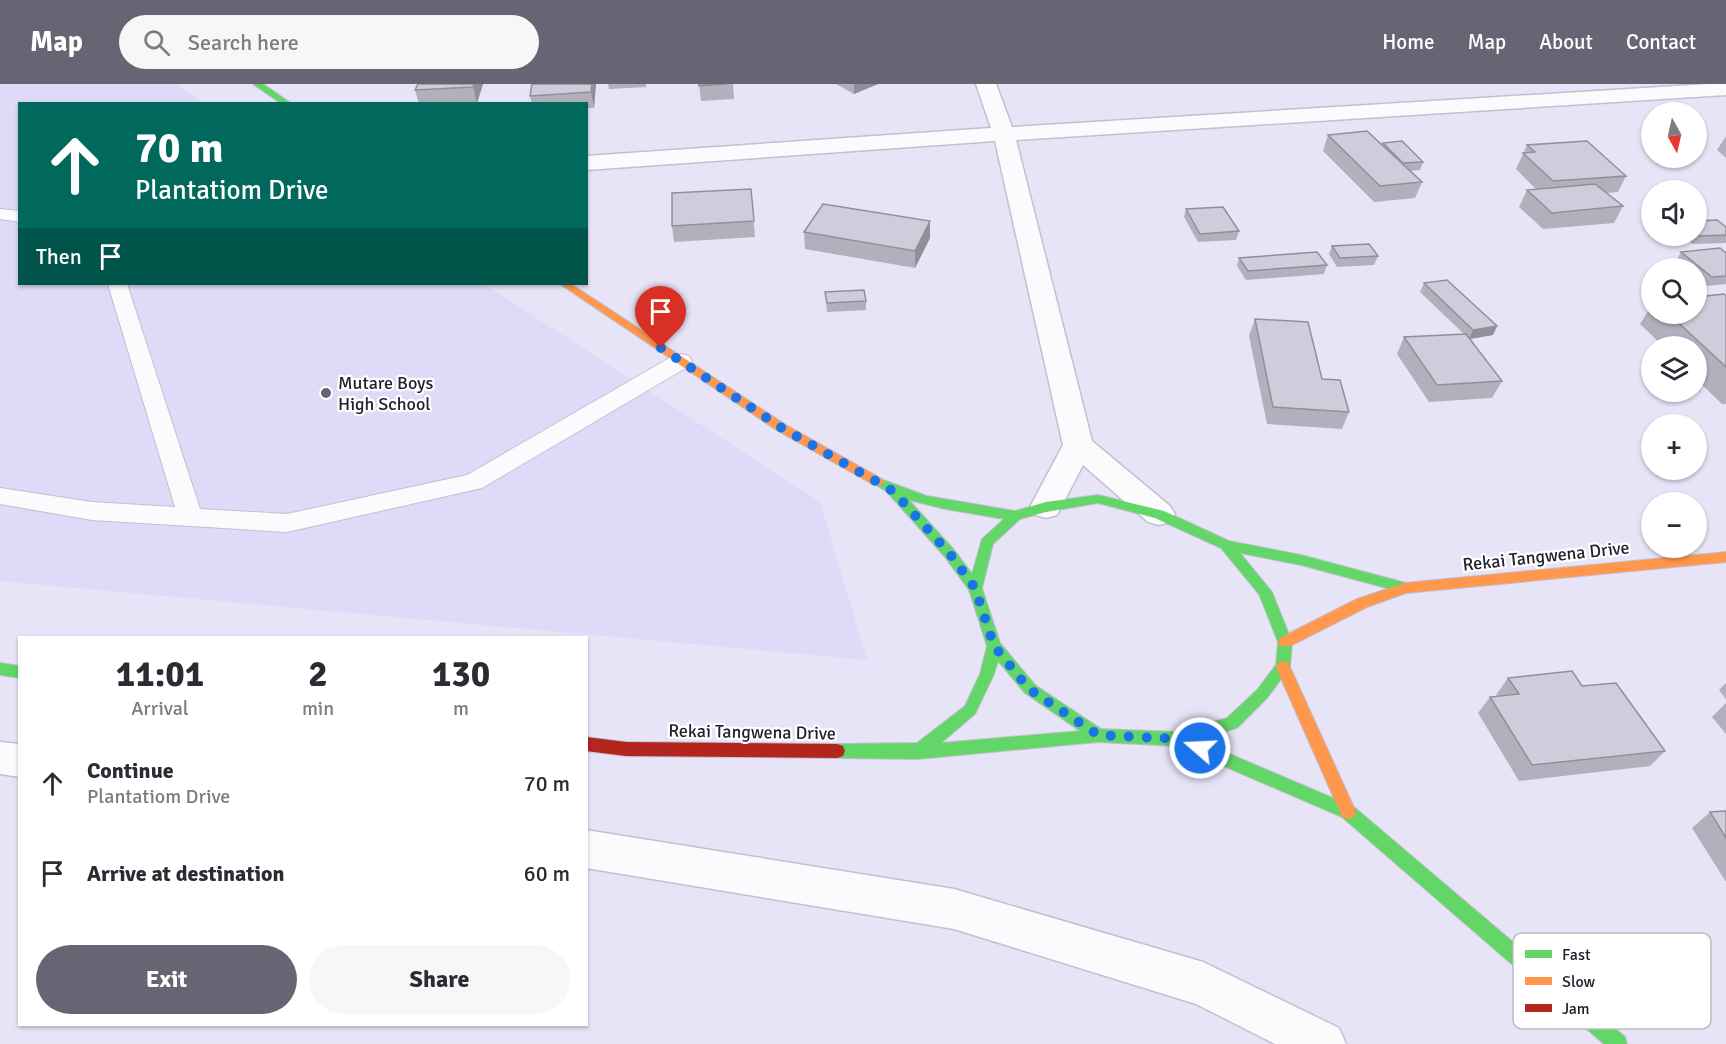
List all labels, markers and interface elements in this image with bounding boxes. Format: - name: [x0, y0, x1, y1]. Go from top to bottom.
- search box: [119, 15, 539, 69]
- text: Map: [30, 25, 83, 59]
- icon: search: [140, 26, 173, 59]
- text: Search here: [188, 29, 299, 56]
- text: Home: [1382, 29, 1435, 55]
- text: Map: [1468, 29, 1506, 55]
- text: About: [1539, 29, 1593, 55]
- text: Contact: [1626, 29, 1696, 55]
- north arrow: [1641, 102, 1707, 168]
- map controls: [1641, 102, 1707, 558]
- text: 70 m: [135, 123, 224, 174]
- icon: ahead: [36, 126, 114, 204]
- text: Plantatiom Drive: [135, 174, 328, 207]
- button: sound: [1641, 180, 1707, 246]
- icon: arrive: [94, 240, 127, 273]
- text: Then: [36, 243, 82, 270]
- button: search: [1641, 258, 1707, 324]
- pin: [635, 286, 686, 348]
- icon: arrive: [644, 295, 677, 328]
- button: layers: [1641, 336, 1707, 402]
- place label: Mutare Boys High School: [338, 372, 433, 415]
- marker: Mutare Boys High School: [319, 386, 333, 400]
- button: +: [1641, 414, 1707, 480]
- button: −: [1641, 492, 1707, 558]
- street label: Rekai Tangwena Drive: [1462, 536, 1630, 576]
- text: 11:01: [116, 652, 204, 697]
- text: 2: [308, 652, 328, 697]
- text: 130: [432, 652, 490, 697]
- text: Arrival: [131, 696, 189, 721]
- text: min: [302, 696, 334, 721]
- text: m: [453, 696, 469, 721]
- position arrow: [1168, 716, 1232, 780]
- street label: Rekai Tangwena Drive: [668, 720, 836, 744]
- text: Continue: [87, 757, 174, 784]
- icon: ahead: [36, 767, 69, 800]
- text: 70 m: [524, 770, 570, 797]
- text: Plantatiom Drive: [87, 784, 230, 809]
- icon: arrive: [36, 857, 69, 890]
- text: Arrive at destination: [87, 860, 284, 887]
- text: 60 m: [524, 860, 570, 887]
- legend: [1513, 933, 1711, 1029]
- button: Exit: [36, 945, 297, 1014]
- button: Share: [309, 945, 570, 1014]
- text: Fast: [1562, 945, 1591, 965]
- text: Slow: [1562, 972, 1596, 992]
- text: Jam: [1562, 999, 1590, 1019]

